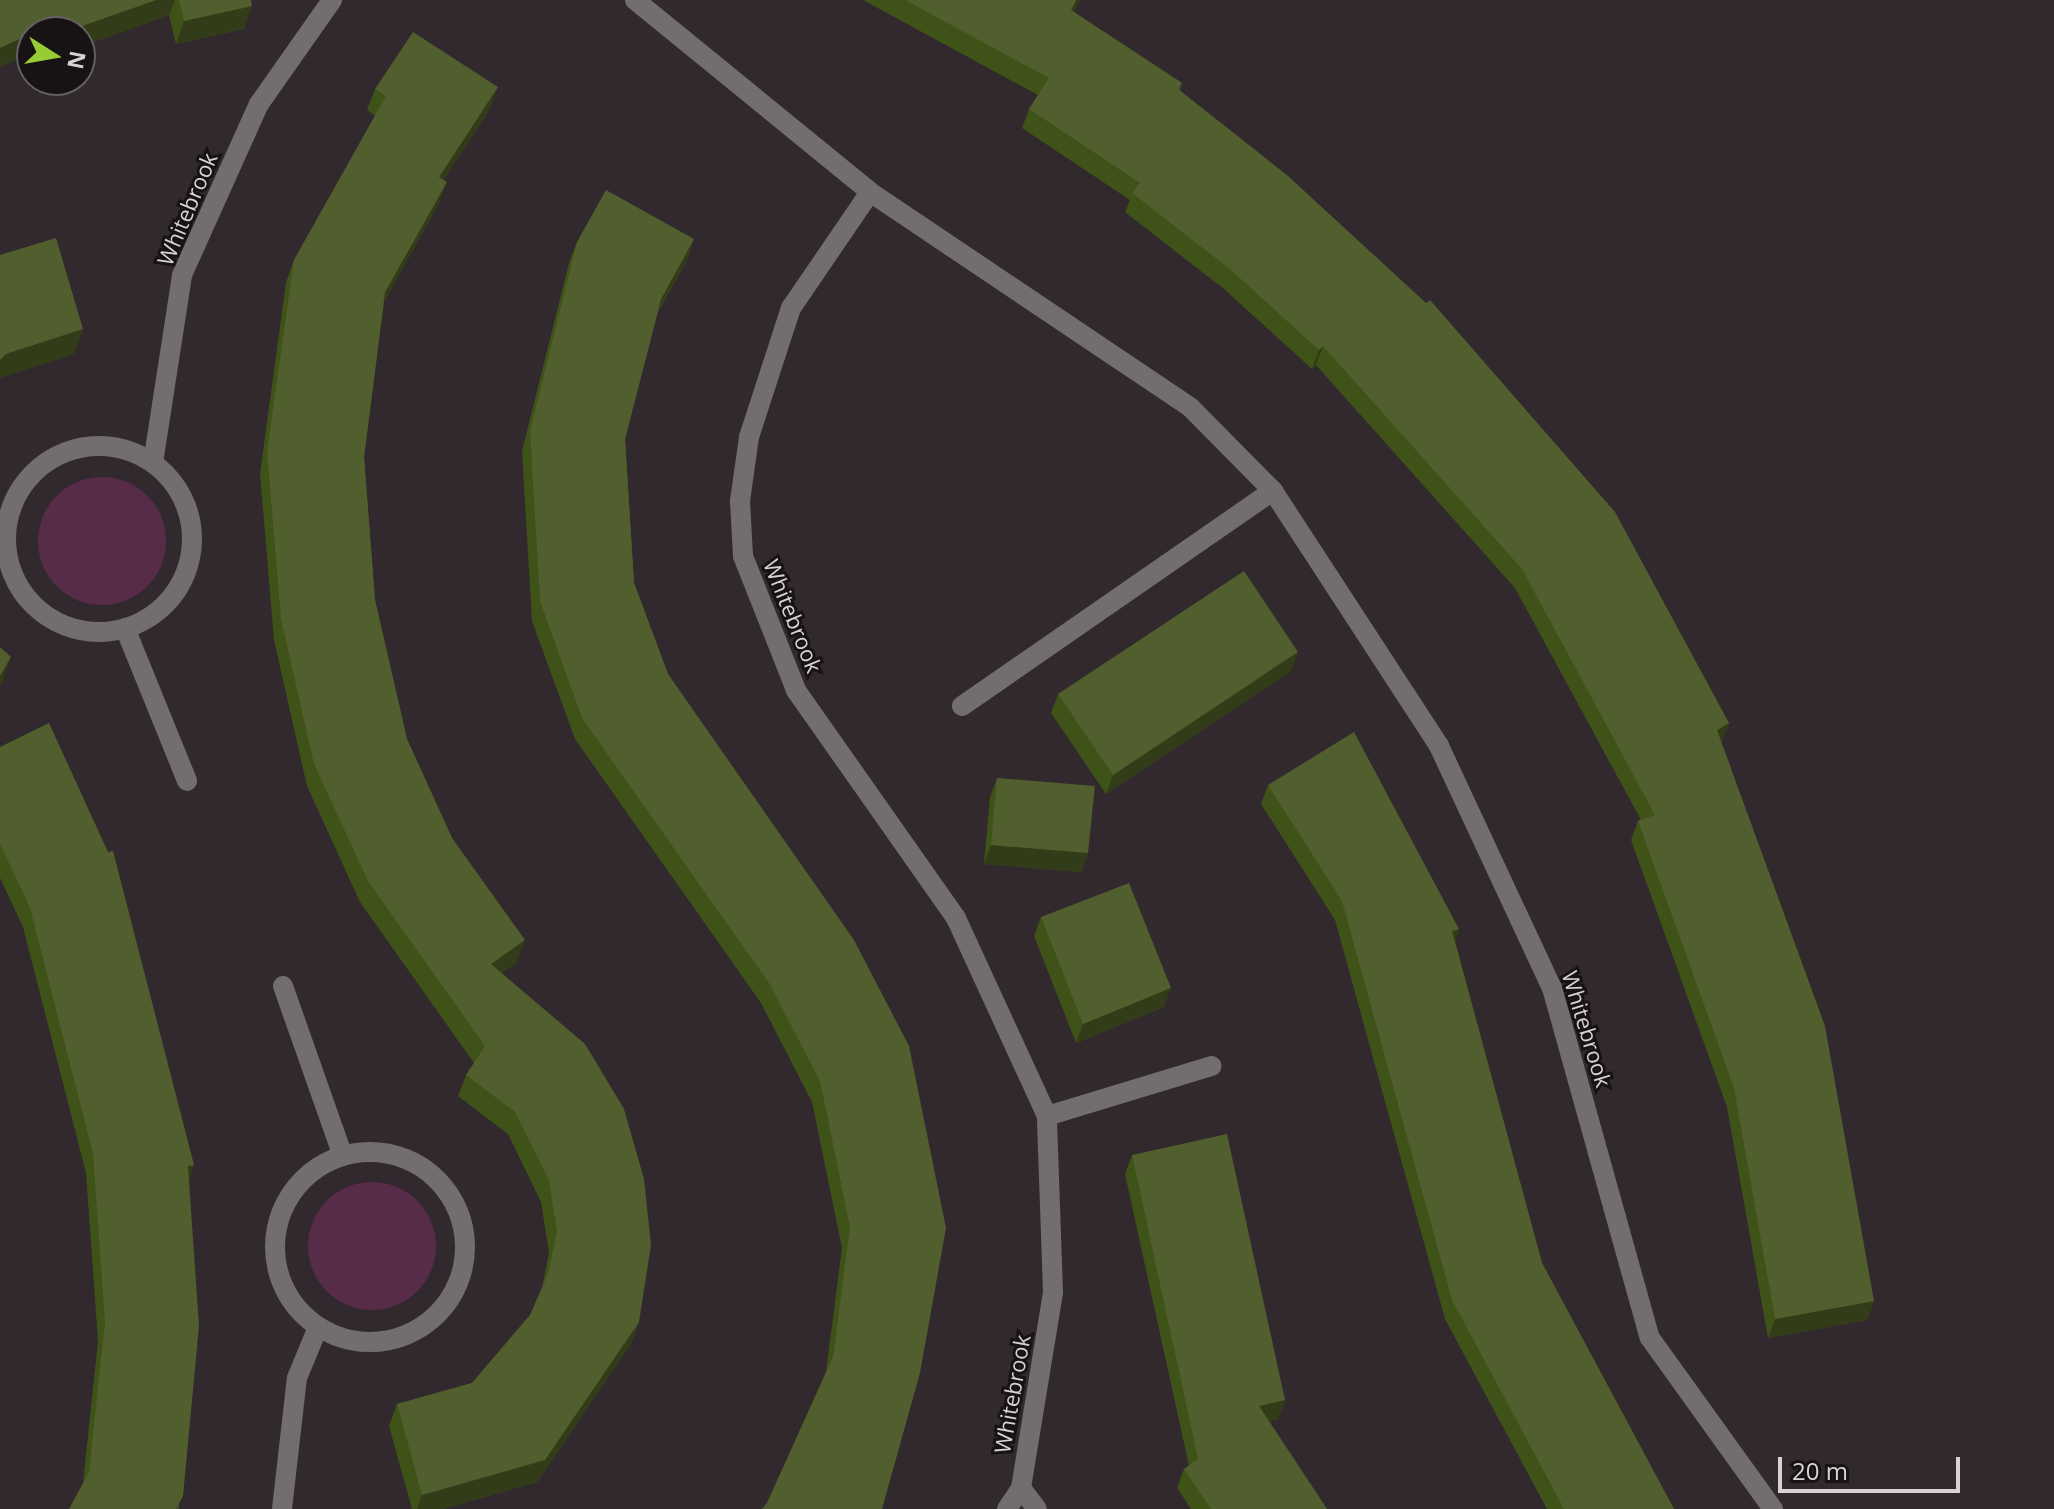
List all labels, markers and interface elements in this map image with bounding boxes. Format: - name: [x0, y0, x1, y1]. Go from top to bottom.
- north arrow: [16, 16, 96, 96]
- text: N: [61, 49, 94, 72]
- street label: Whitebrook: [151, 149, 223, 269]
- street label: Whitebrook: [758, 555, 828, 677]
- street label: Whitebrook: [1557, 968, 1617, 1090]
- street label: Whitebrook: [989, 1333, 1035, 1455]
- scale bar: [1782, 1441, 1964, 1491]
- text: 20 m: [1792, 1454, 1848, 1487]

